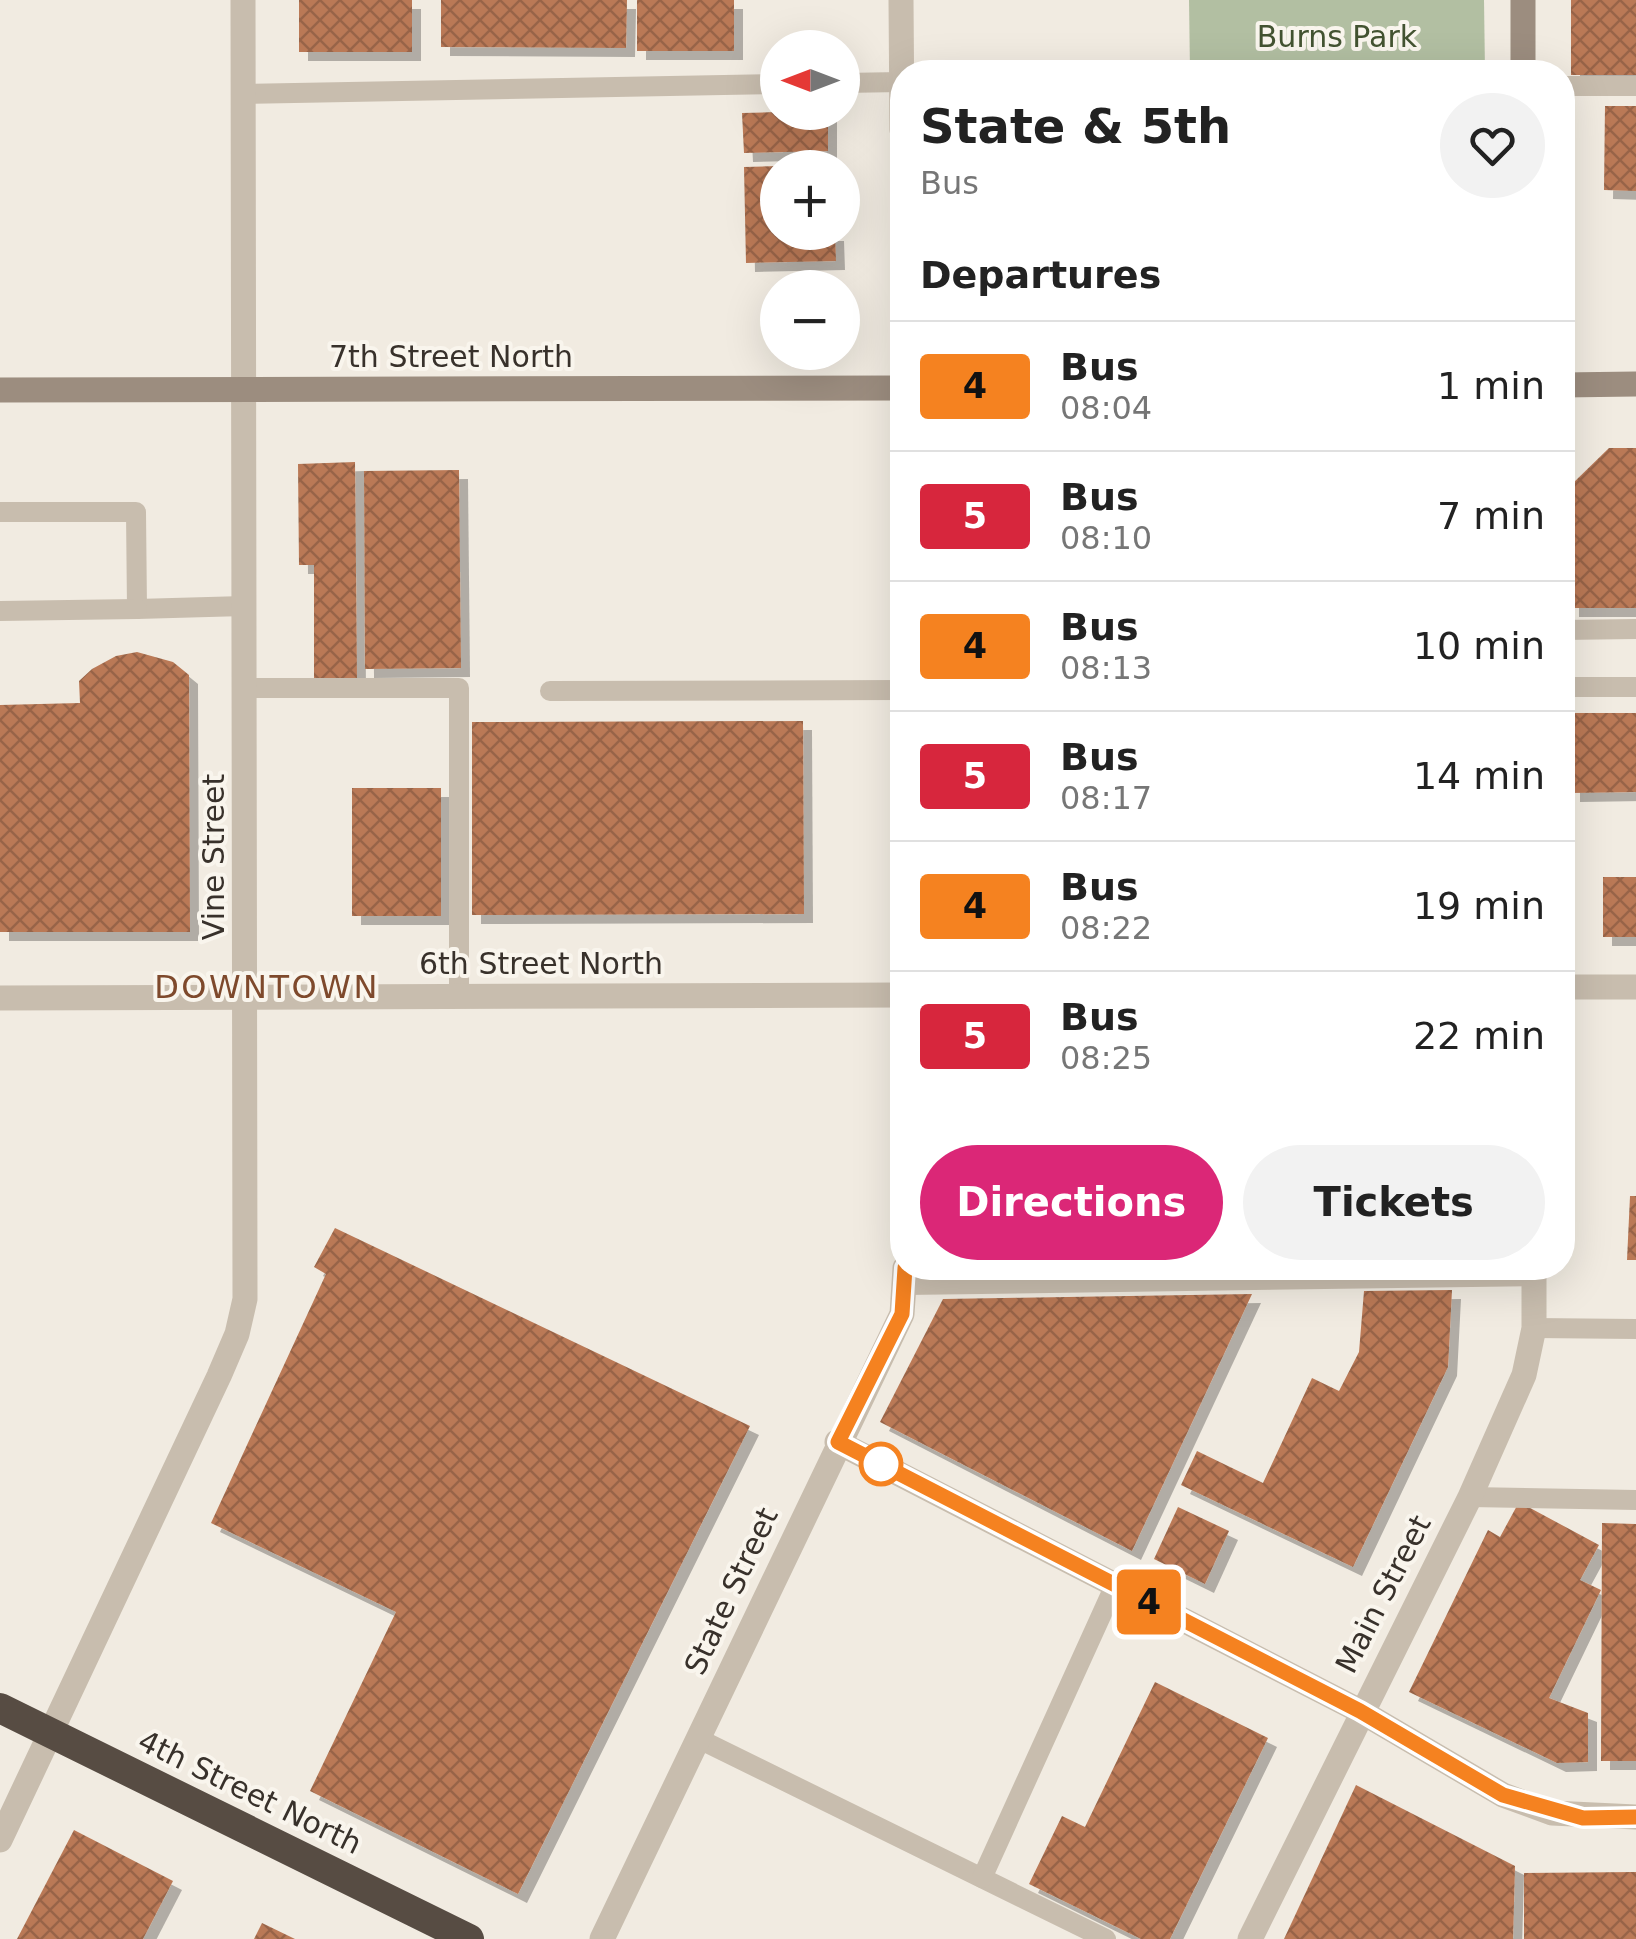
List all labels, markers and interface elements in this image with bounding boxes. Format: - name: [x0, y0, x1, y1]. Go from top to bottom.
- park label: Burns Park: [1257, 19, 1418, 54]
- north arrow: [760, 30, 860, 130]
- map controls: [760, 30, 860, 370]
- button: heart: [1440, 93, 1545, 198]
- text: State & 5th: [920, 98, 1231, 154]
- button: +: [760, 150, 860, 250]
- text: Bus: [920, 164, 979, 202]
- text: Departures: [920, 253, 1161, 297]
- button: −: [760, 270, 860, 370]
- street label: 7th Street North: [329, 339, 573, 374]
- text: Bus: [1060, 345, 1139, 389]
- text: 1 min: [1437, 364, 1545, 408]
- text: 4: [963, 366, 987, 406]
- text: 08:04: [1060, 389, 1152, 427]
- text: Bus: [1060, 475, 1139, 519]
- text: 7 min: [1437, 494, 1545, 538]
- text: 5: [963, 496, 987, 536]
- text: 08:10: [1060, 519, 1152, 557]
- text: Bus: [1060, 605, 1139, 649]
- text: 10 min: [1413, 624, 1545, 668]
- text: 4: [963, 626, 987, 666]
- text: 08:13: [1060, 649, 1152, 687]
- text: Bus: [1060, 735, 1139, 779]
- text: 14 min: [1413, 754, 1545, 798]
- text: 5: [963, 756, 987, 796]
- street label: Vine Street: [196, 774, 231, 940]
- text: 08:17: [1060, 779, 1152, 817]
- text: Bus: [1060, 865, 1139, 909]
- text: 19 min: [1413, 884, 1545, 928]
- text: 4: [963, 886, 987, 926]
- text: 08:22: [1060, 909, 1152, 947]
- street label: 6th Street North: [419, 946, 663, 981]
- district label: DOWNTOWN: [154, 968, 380, 1006]
- text: Bus: [1060, 995, 1139, 1039]
- text: 22 min: [1413, 1014, 1545, 1058]
- text: 5: [963, 1016, 987, 1056]
- text: 08:25: [1060, 1039, 1152, 1077]
- button: Directions: [920, 1145, 1223, 1260]
- button: Tickets: [1243, 1145, 1545, 1260]
- unlabelled marker: [860, 1443, 902, 1485]
- street label: State Street: [677, 1502, 785, 1680]
- street label: Main Street: [1328, 1509, 1438, 1679]
- line badge: 4: [1116, 1570, 1182, 1634]
- text: 4: [1137, 1582, 1161, 1622]
- street label: 4th Street North: [133, 1723, 367, 1861]

